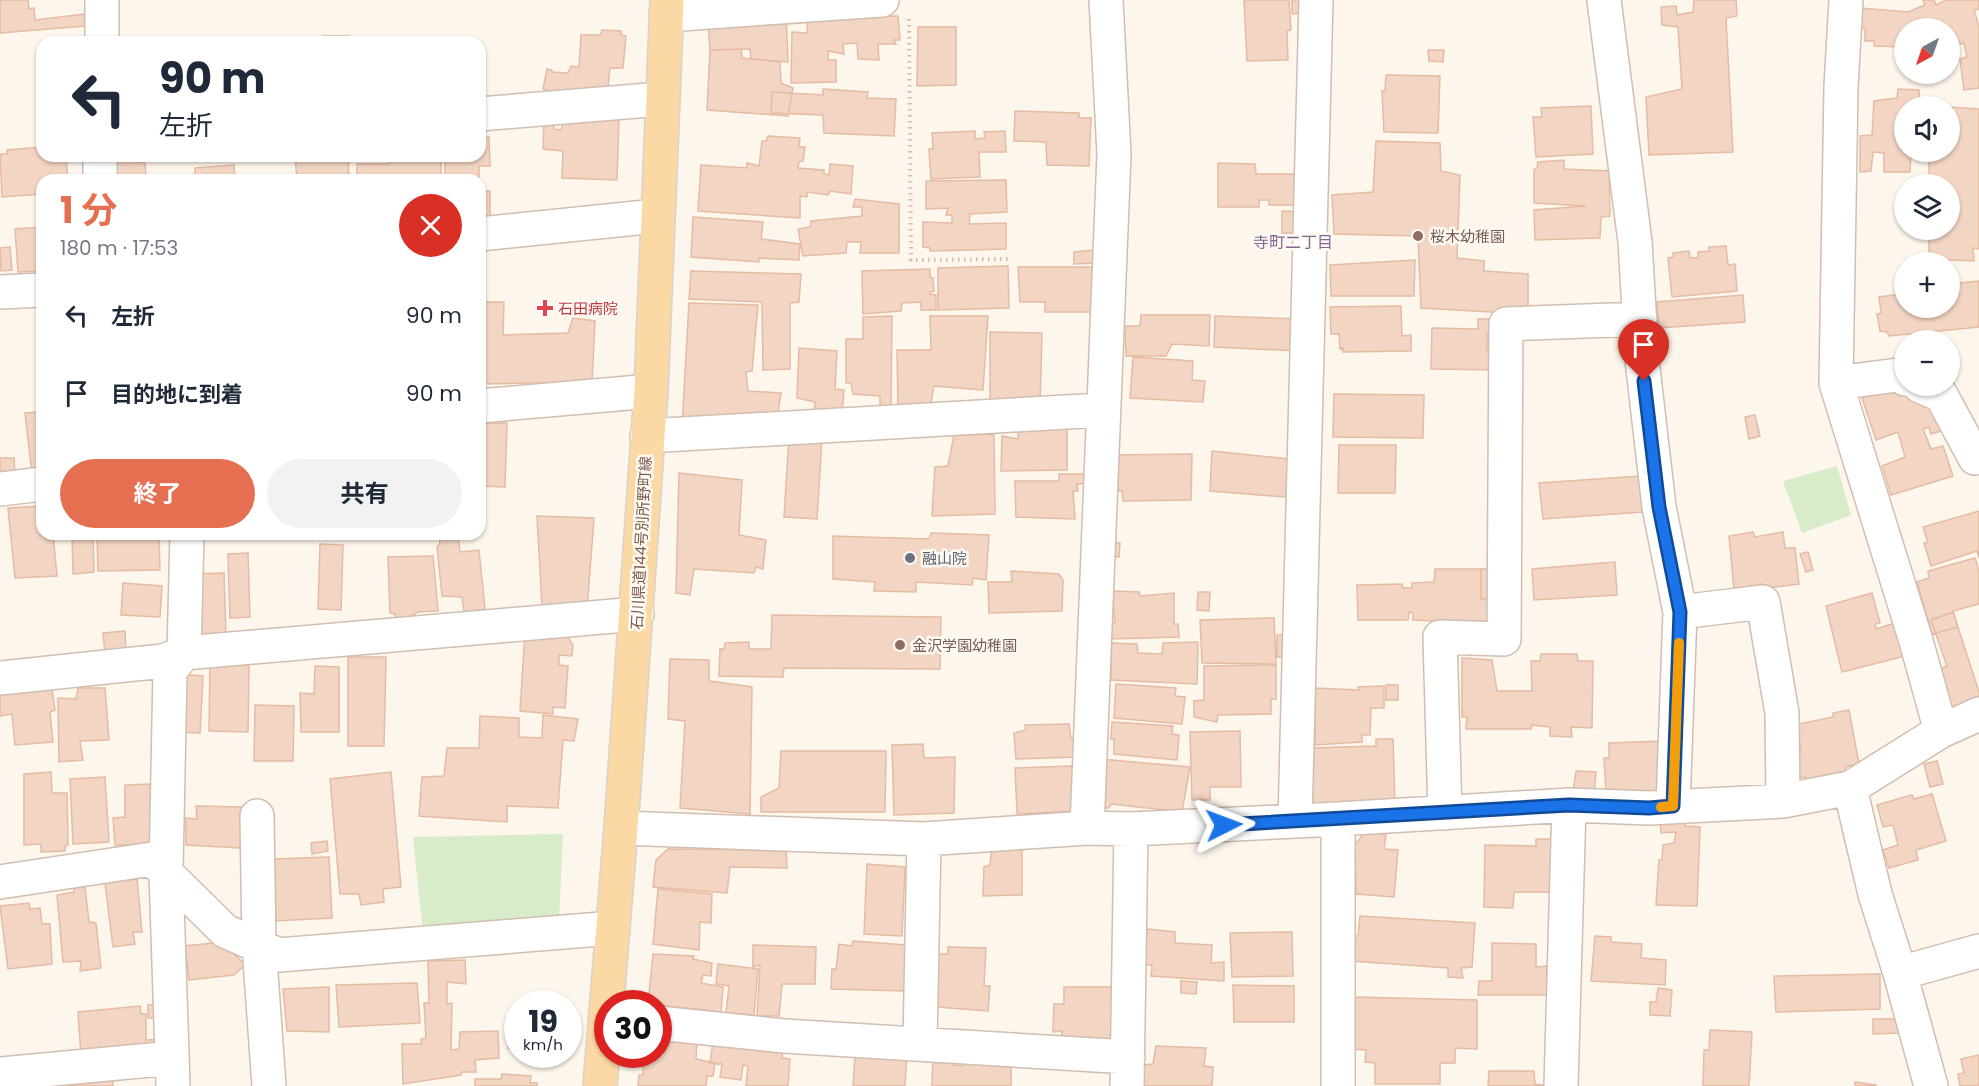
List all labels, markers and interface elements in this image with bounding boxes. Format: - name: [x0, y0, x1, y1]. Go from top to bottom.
- north arrow: [1894, 18, 1960, 84]
- map controls: [1894, 18, 1960, 396]
- text: 90 m: [159, 49, 266, 108]
- icon: left: [60, 60, 138, 138]
- button: sound: [1894, 96, 1960, 162]
- text: 左折: [159, 107, 213, 144]
- button: layers: [1894, 174, 1960, 240]
- text: 1 分: [60, 185, 117, 236]
- button: close: [399, 194, 462, 257]
- place label: 桜木幼稚園: [1430, 226, 1505, 247]
- marker: 桜木幼稚園: [1411, 229, 1425, 243]
- district label: 寺町二丁目: [1253, 231, 1333, 254]
- text: 180 m · 17:53: [60, 234, 178, 262]
- button: +: [1894, 252, 1960, 318]
- place label: 石田病院: [558, 298, 618, 319]
- icon: left: [60, 299, 93, 332]
- marker: 石田病院: [536, 299, 554, 317]
- text: 90 m: [406, 300, 462, 331]
- text: 左折: [111, 301, 155, 332]
- pin: [1618, 319, 1669, 381]
- icon: arrive: [1627, 328, 1660, 361]
- button: −: [1894, 330, 1960, 396]
- icon: arrive: [60, 377, 93, 410]
- text: 90 m: [406, 378, 462, 409]
- text: 目的地に到着: [111, 379, 243, 410]
- street label: 石川県道144号別所野町線: [626, 456, 656, 630]
- button: 終了: [60, 459, 255, 528]
- button: 共有: [267, 459, 462, 528]
- place label: 融山院: [922, 548, 967, 569]
- marker: 融山院: [903, 551, 917, 565]
- place label: 金沢学園幼稚園: [912, 635, 1017, 656]
- marker: 金沢学園幼稚園: [893, 638, 907, 652]
- position arrow: [1192, 793, 1256, 857]
- speed limit sign: 30: [594, 990, 672, 1068]
- text: 19: [528, 1000, 558, 1043]
- text: km/h: [523, 1034, 563, 1055]

